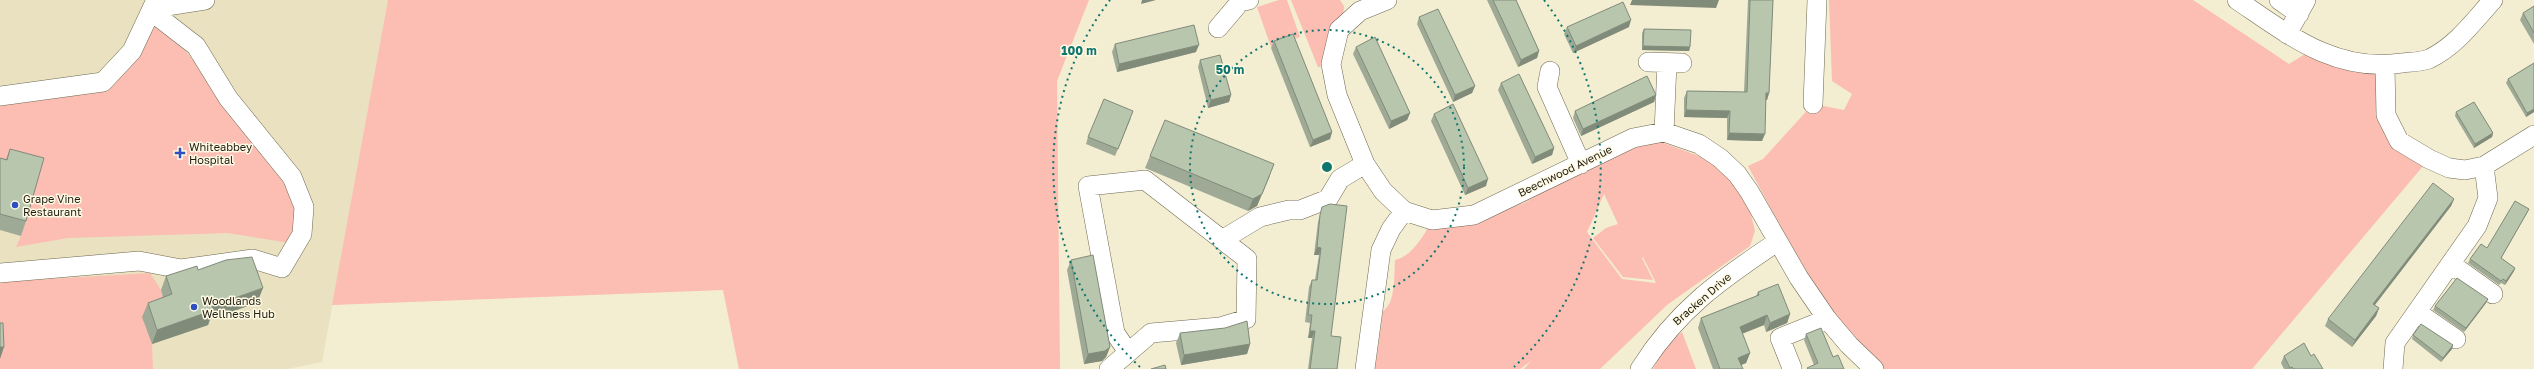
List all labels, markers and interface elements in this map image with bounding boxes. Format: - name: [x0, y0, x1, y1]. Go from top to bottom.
- text: 100 m: [1061, 43, 1097, 58]
- text: 50 m: [1216, 62, 1244, 77]
- place label: Whiteabbey Hospital: [189, 140, 252, 166]
- street label: Beechwood Avenue: [1516, 142, 1614, 199]
- marker: Whiteabbey Hospital: [174, 147, 186, 159]
- centre of rings: [1320, 160, 1334, 174]
- place label: Grape Vine Restaurant: [23, 192, 81, 218]
- marker: Grape Vine Restaurant: [10, 200, 20, 210]
- street label: Bracken Drive: [1670, 270, 1733, 327]
- place label: Woodlands Wellness Hub: [202, 294, 275, 320]
- marker: Woodlands Wellness Hub: [189, 302, 199, 312]

